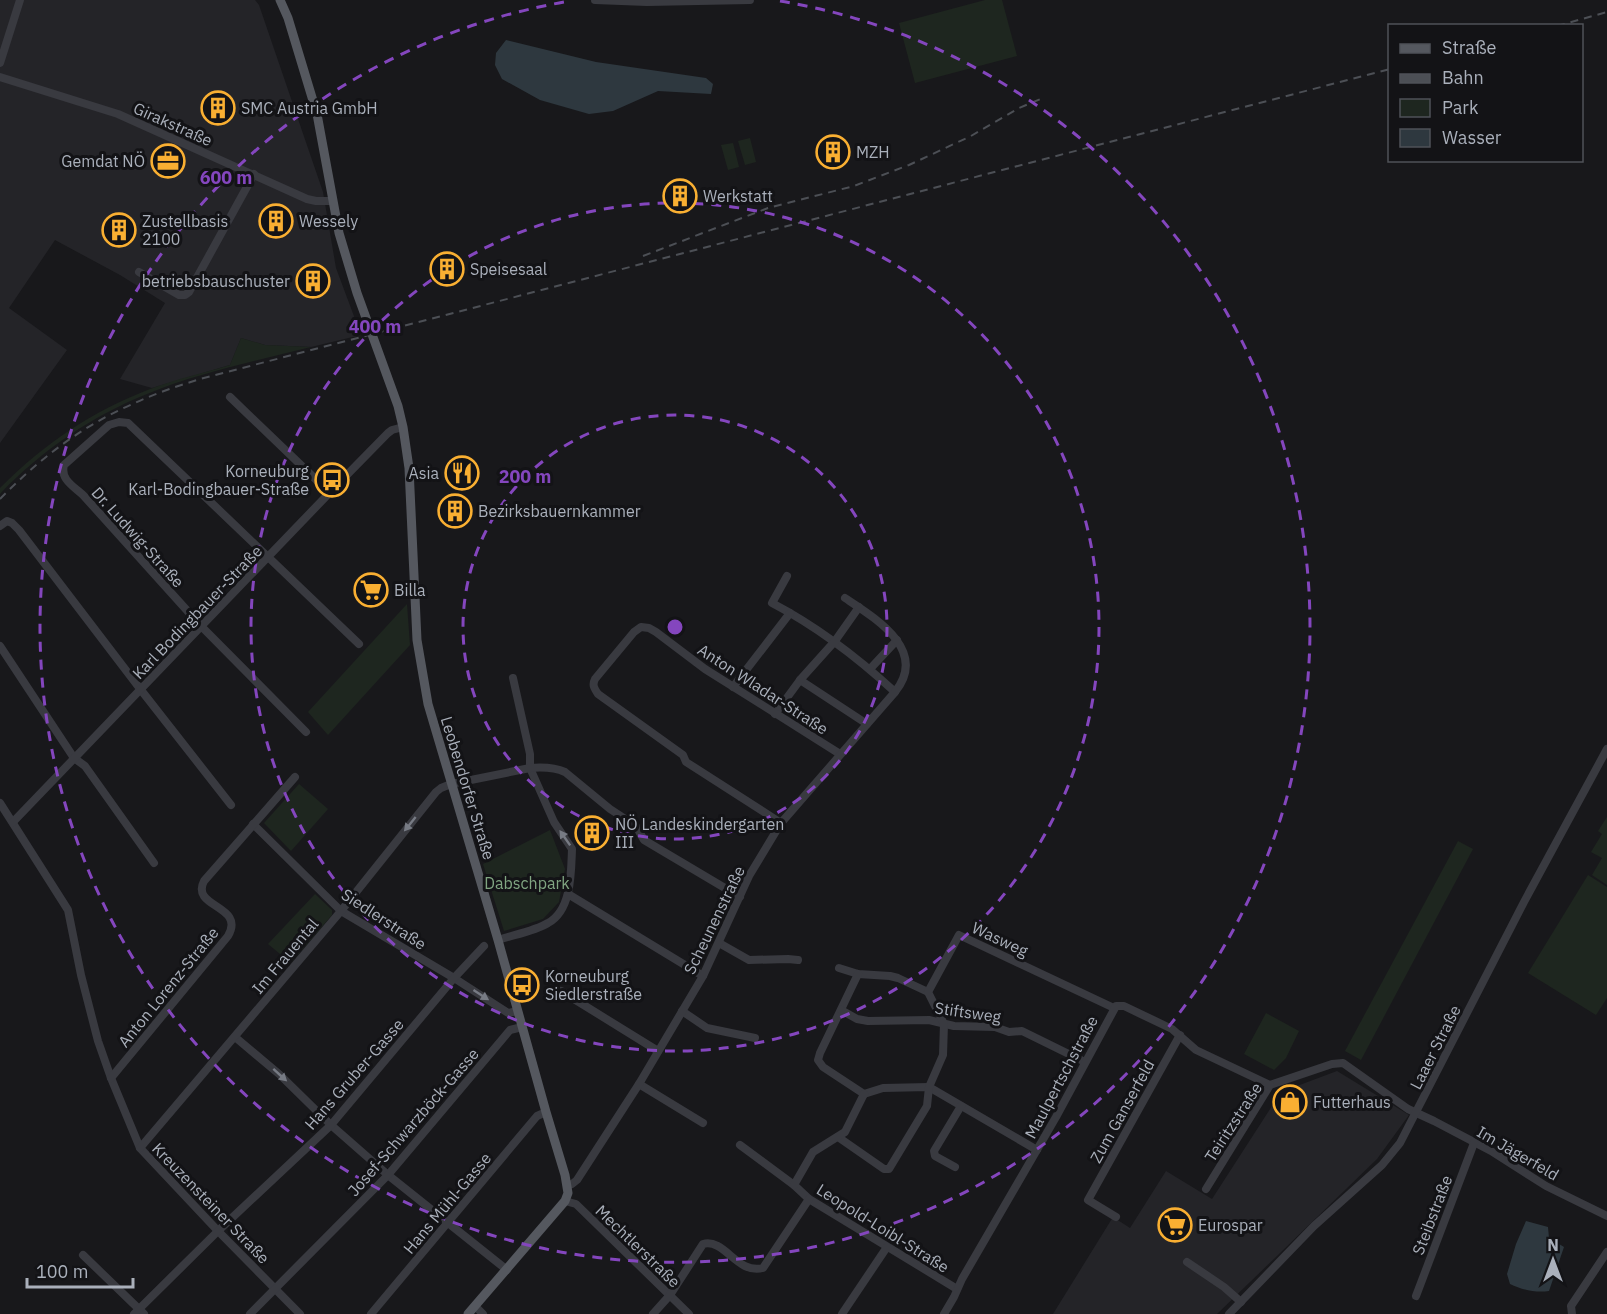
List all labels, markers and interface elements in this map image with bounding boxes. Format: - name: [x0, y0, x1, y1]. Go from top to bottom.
- legend: [1388, 24, 1583, 162]
- text: Straße: [1442, 36, 1496, 59]
- text: Bahn: [1442, 66, 1484, 89]
- building icon: SMC Austria GmbH: [200, 90, 236, 126]
- text: Park: [1442, 96, 1479, 119]
- street label: Girakstraße: [130, 98, 216, 150]
- place label: SMC Austria GmbH: [241, 98, 378, 118]
- text: Wasser: [1442, 126, 1502, 149]
- building icon: MZH: [815, 134, 851, 170]
- place label: MZH: [856, 142, 890, 162]
- office icon: Gemdat NÖ: [150, 143, 186, 179]
- place label: Gemdat NÖ: [61, 151, 145, 171]
- text: 600 m: [200, 166, 252, 189]
- building icon: Werkstatt: [662, 178, 698, 214]
- place label: Werkstatt: [703, 186, 773, 206]
- building icon: Wessely: [258, 203, 294, 239]
- place label: Zustellbasis 2100: [142, 211, 228, 249]
- place label: Wessely: [299, 211, 358, 231]
- building icon: Zustellbasis 2100: [101, 212, 137, 248]
- building icon: Speisesaal: [429, 251, 465, 287]
- place label: Speisesaal: [470, 259, 547, 279]
- building icon: betriebsbauschuster: [295, 263, 331, 299]
- place label: betriebsbauschuster: [142, 271, 290, 291]
- text: 400 m: [349, 315, 401, 338]
- restaurant icon: Asia: [444, 455, 480, 491]
- place label: Korneuburg Karl-Bodingbauer-Straße: [128, 461, 310, 499]
- bus stop icon: Korneuburg Karl-Bodingbauer-Straße: [314, 462, 350, 498]
- place label: Asia: [408, 463, 439, 483]
- text: 200 m: [499, 465, 551, 488]
- street label: Dr. Ludwig-Straße: [87, 482, 189, 592]
- building icon: Bezirksbauernkammer: [437, 493, 473, 529]
- place label: Bezirksbauernkammer: [478, 501, 641, 521]
- street label: Karl Bodingbauer-Straße: [128, 541, 266, 683]
- supermarket icon: Billa: [353, 572, 389, 608]
- place label: Billa: [394, 580, 426, 600]
- centre of rings: [665, 617, 685, 637]
- street label: Anton Wladar-Straße: [694, 639, 832, 739]
- street label: Leobendorfer Straße: [437, 714, 499, 862]
- place label: NÖ Landeskindergarten III: [615, 814, 784, 852]
- building icon: NÖ Landeskindergarten III: [574, 815, 610, 851]
- one-way arrow: [404, 816, 417, 832]
- one-way arrow: [559, 831, 571, 847]
- street label: Scheunenstraße: [679, 862, 749, 977]
- park label: Dabschpark: [484, 873, 570, 893]
- street label: Siedlerstraße: [338, 884, 430, 954]
- street label: Im Frauental: [248, 914, 322, 998]
- street label: Wasweg: [969, 917, 1032, 961]
- street label: Anton Lorenz-Straße: [113, 923, 223, 1051]
- place label: Korneuburg Siedlerstraße: [545, 966, 642, 1004]
- bus stop icon: Korneuburg Siedlerstraße: [504, 967, 540, 1003]
- one-way arrow: [473, 989, 489, 1000]
- street label: Stiftsweg: [934, 997, 1003, 1027]
- street label: Laaer Straße: [1405, 1001, 1465, 1092]
- street label: Maulpertschstraße: [1020, 1012, 1102, 1142]
- street label: Hans Gruber-Gasse: [300, 1014, 408, 1134]
- street label: Josef-Schwarzböck-Gasse: [343, 1044, 483, 1200]
- street label: Zum Ganserfeld: [1085, 1056, 1159, 1166]
- one-way arrow: [272, 1068, 287, 1082]
- street label: Teiritzstraße: [1200, 1078, 1266, 1165]
- shop icon: Futterhaus: [1272, 1084, 1308, 1120]
- place label: Futterhaus: [1313, 1092, 1391, 1112]
- street label: Im Jägerfeld: [1473, 1121, 1563, 1185]
- street label: Kreuzensteiner Straße: [148, 1138, 274, 1268]
- street label: Hans Mühl-Gasse: [399, 1148, 495, 1258]
- street label: Steibstraße: [1408, 1172, 1456, 1258]
- street label: Leopold-Loibl-Straße: [813, 1179, 953, 1277]
- street label: Mechtlerstraße: [591, 1201, 685, 1292]
- supermarket icon: Eurospar: [1157, 1207, 1193, 1243]
- place label: Eurospar: [1198, 1215, 1263, 1235]
- north arrow: [1523, 1230, 1583, 1290]
- text: N: [1547, 1235, 1559, 1255]
- scale bar: [27, 1251, 134, 1289]
- text: 100 m: [36, 1260, 88, 1283]

